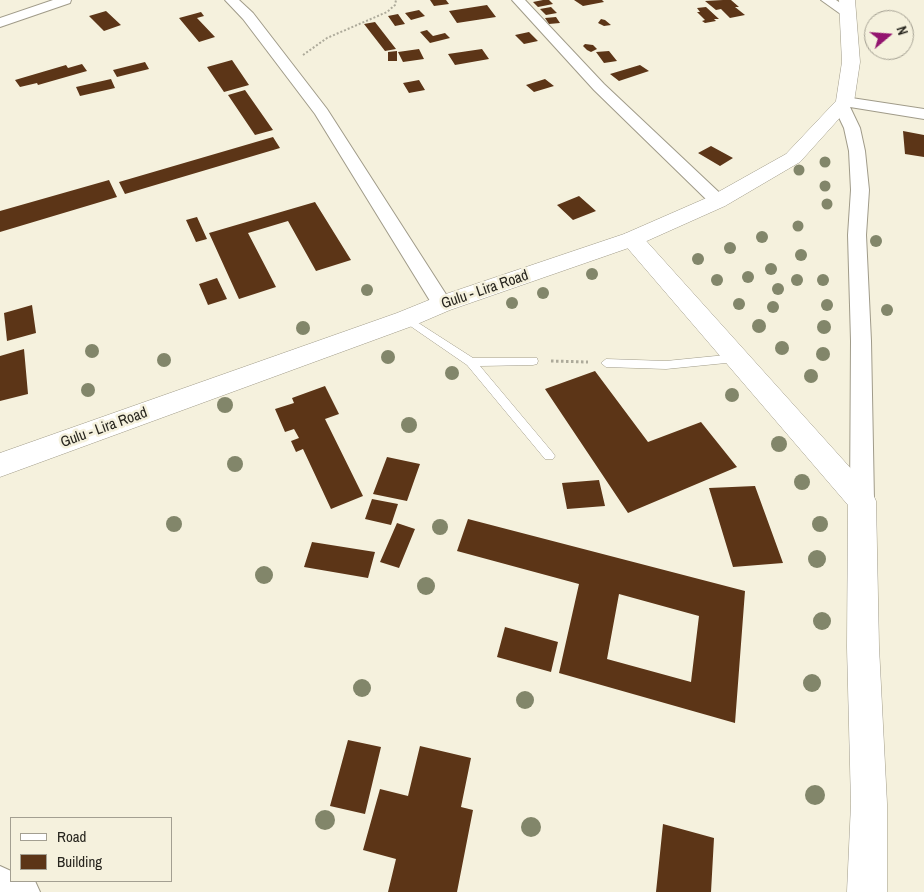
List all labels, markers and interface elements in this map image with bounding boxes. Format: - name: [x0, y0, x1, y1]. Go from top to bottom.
- north arrow: [864, 10, 914, 60]
- text: N: [892, 24, 912, 37]
- street label: Gulu - Lira Road: [439, 267, 531, 313]
- street label: Gulu - Lira Road: [58, 404, 150, 452]
- legend: [10, 817, 172, 882]
- text: Road: [57, 826, 86, 847]
- text: Building: [57, 851, 102, 872]

